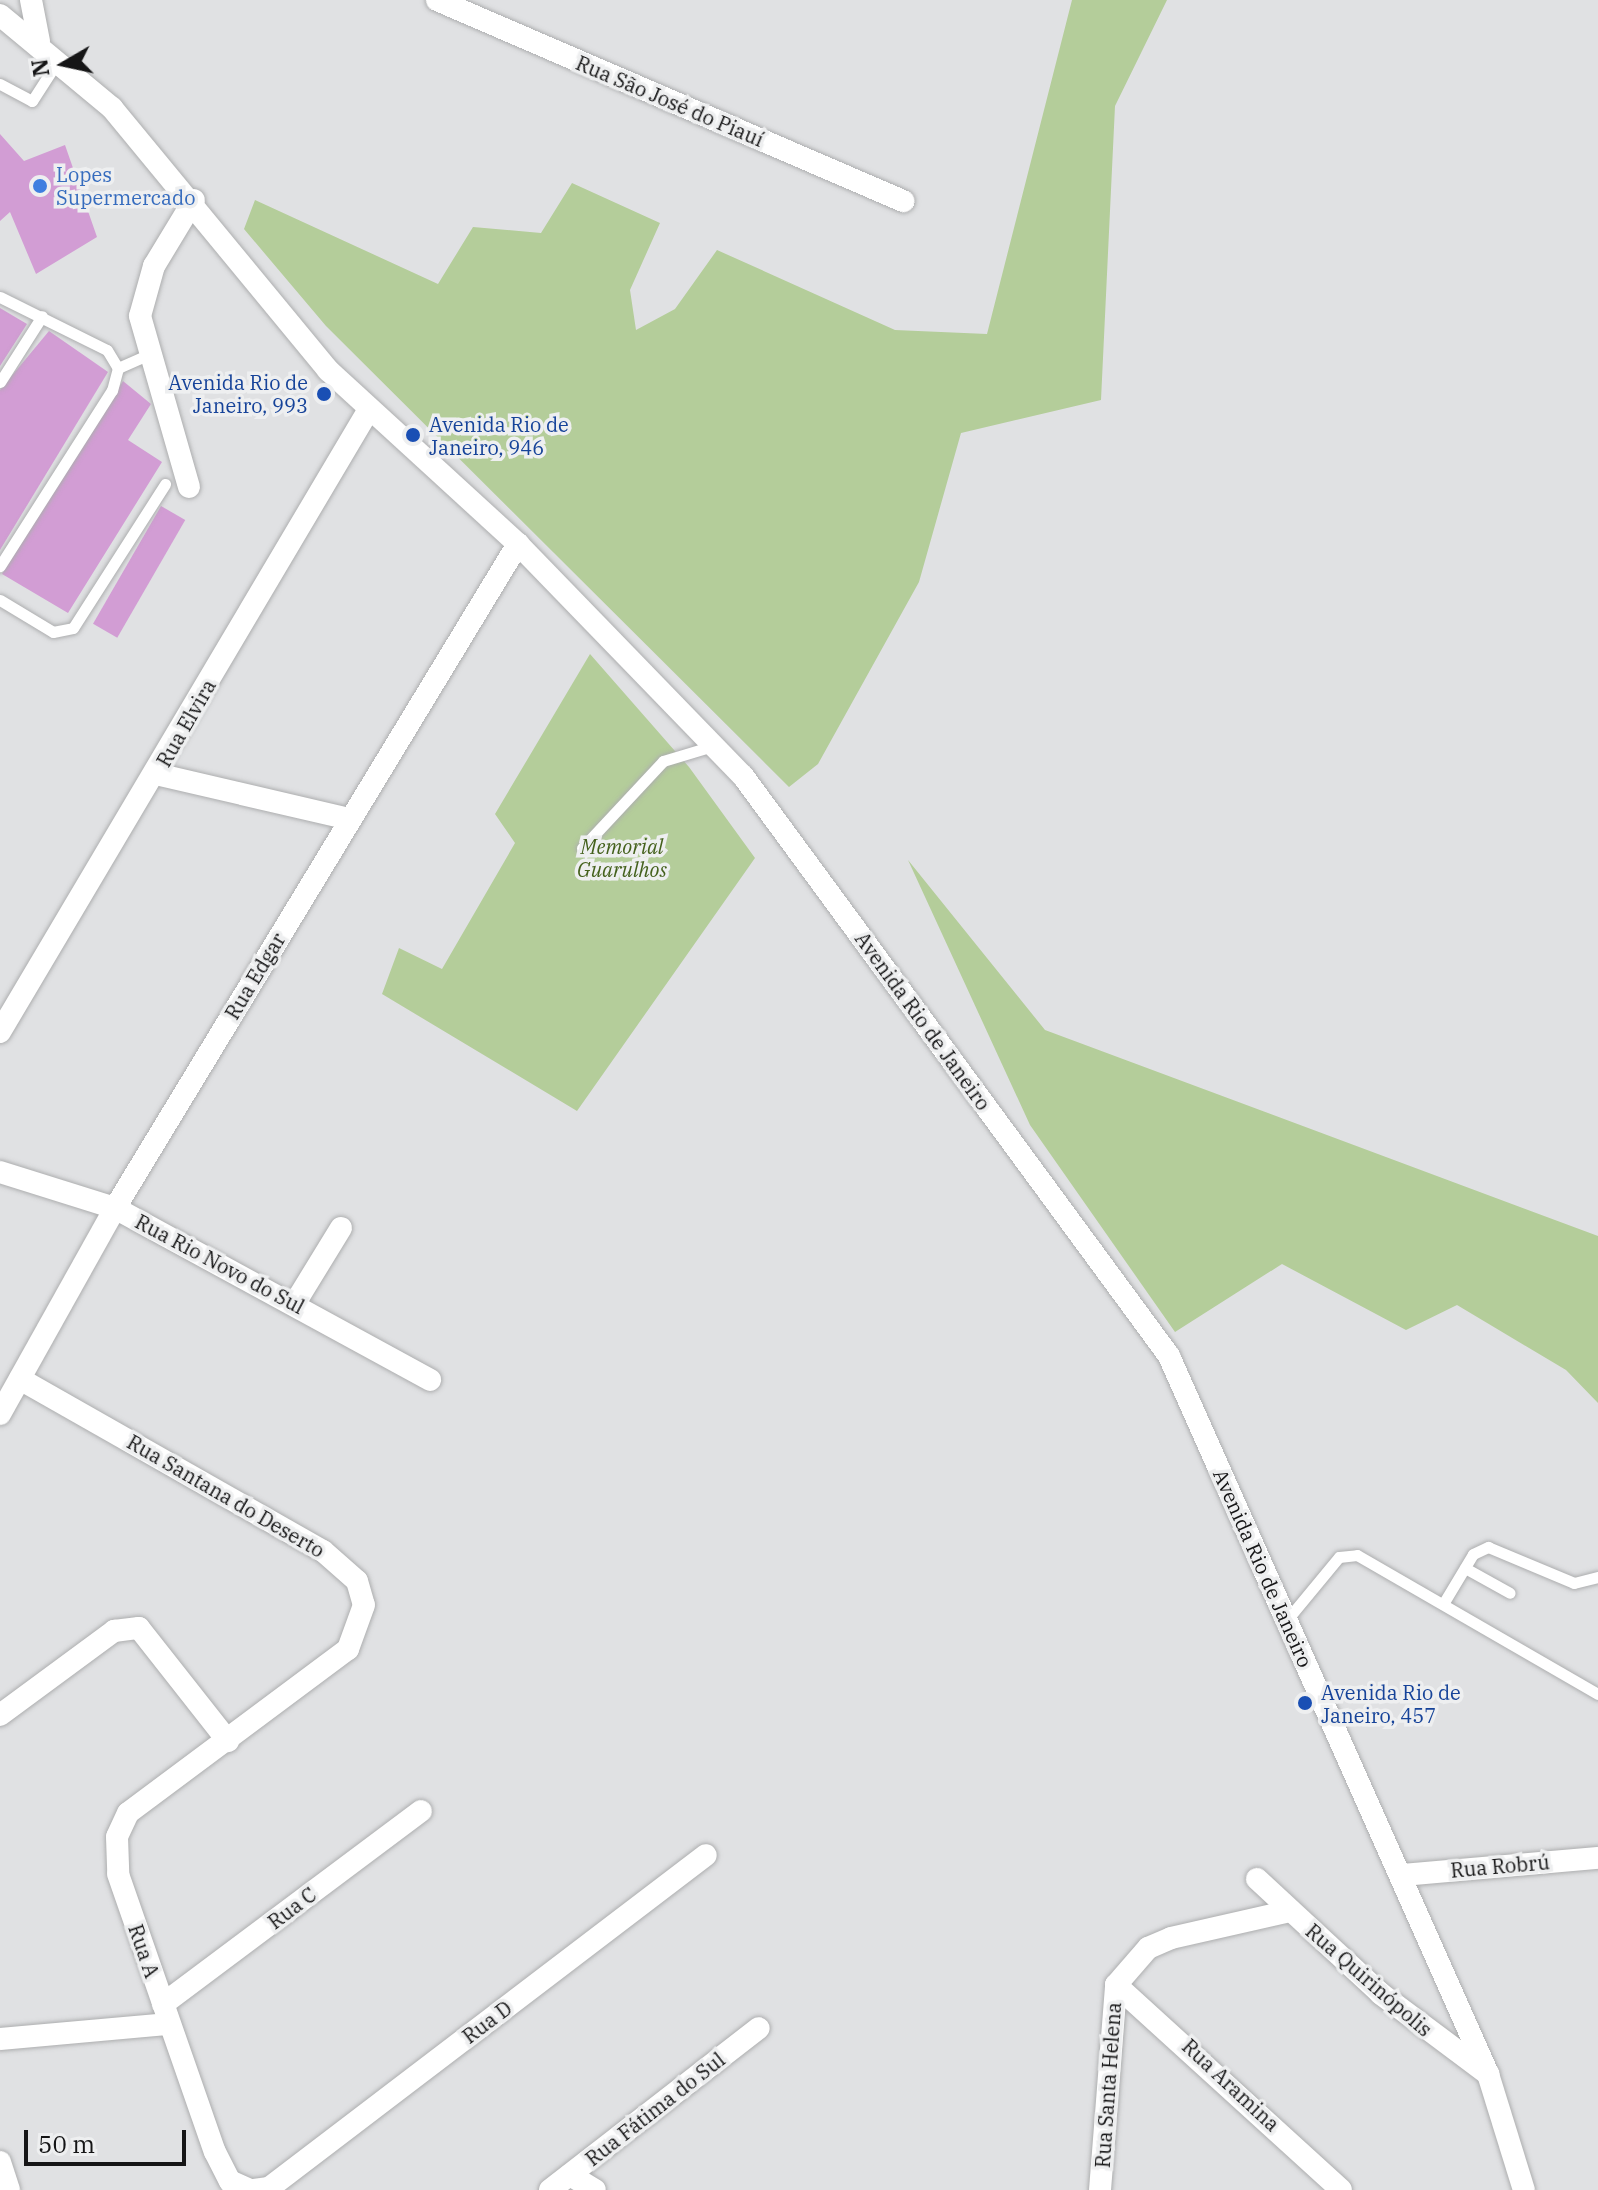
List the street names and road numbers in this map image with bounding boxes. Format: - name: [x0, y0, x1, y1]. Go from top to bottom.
- street label: Rua São José do Piauí: [573, 51, 767, 151]
- street label: Rua Elvira: [151, 675, 221, 771]
- street label: Avenida Rio de Janeiro: [850, 927, 996, 1115]
- street label: Rua Edgar: [220, 928, 290, 1024]
- street label: Rua Rio Novo do Sul: [131, 1209, 309, 1319]
- street label: Rua Santana do Deserto: [123, 1430, 329, 1562]
- street label: Avenida Rio de Janeiro: [1208, 1465, 1318, 1671]
- street label: Rua Robrú: [1449, 1850, 1551, 1882]
- street label: Rua C: [263, 1882, 321, 1934]
- street label: Rua Quirinópolis: [1301, 1919, 1437, 2041]
- street label: Rua A: [124, 1921, 164, 1981]
- street label: Rua D: [458, 1996, 516, 2048]
- street label: Rua Santa Helena: [1090, 2001, 1126, 2169]
- street label: Rua Aramina: [1178, 2034, 1284, 2136]
- street label: Rua Fátima do Sul: [581, 2047, 729, 2171]

